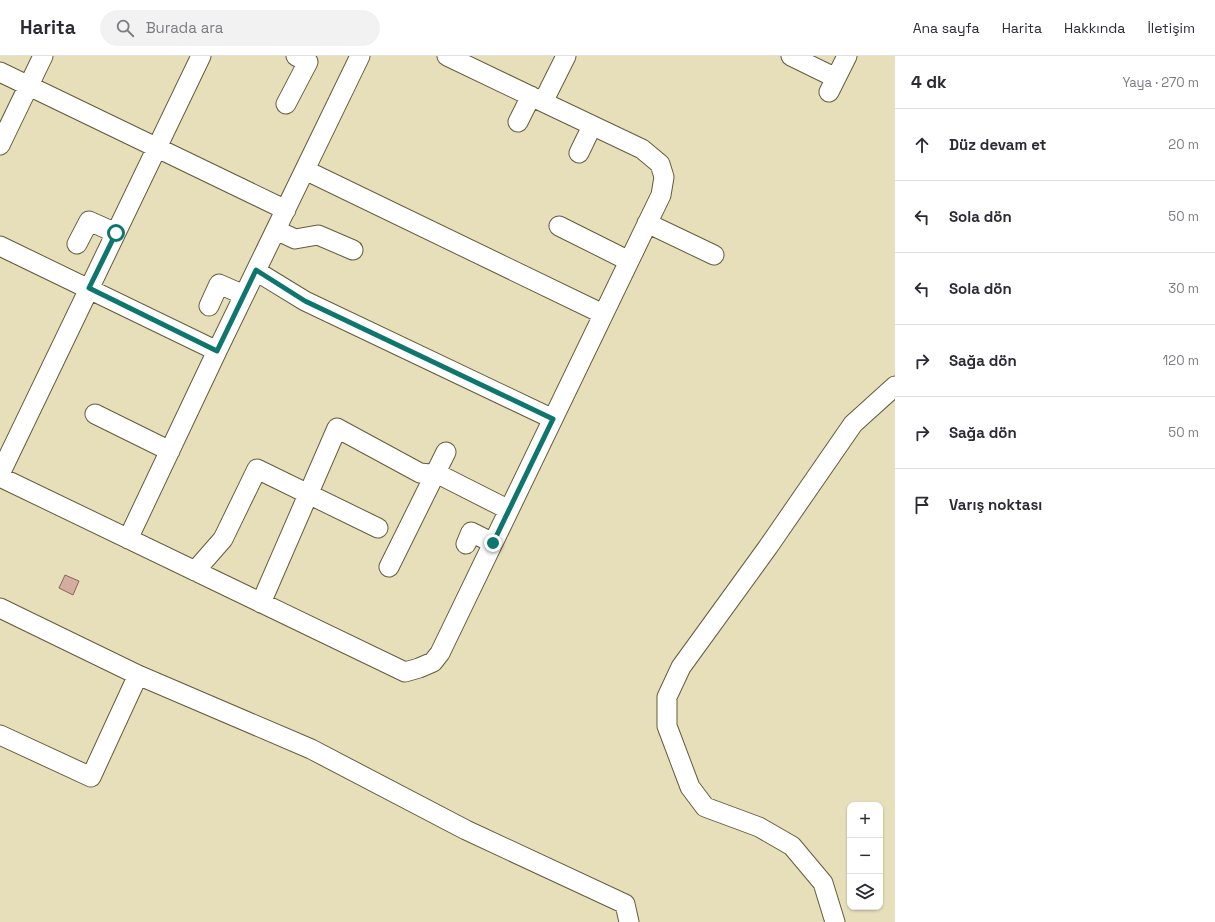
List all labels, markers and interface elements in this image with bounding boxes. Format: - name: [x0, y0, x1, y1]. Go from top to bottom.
- search box: [100, 10, 380, 46]
- text: Harita: [20, 15, 76, 40]
- icon: search: [114, 17, 136, 39]
- text: Burada ara: [146, 18, 223, 37]
- text: Ana sayfa: [913, 19, 980, 37]
- text: Harita: [1002, 19, 1042, 37]
- text: Hakkında: [1064, 19, 1125, 37]
- text: İletişim: [1147, 19, 1195, 37]
- text: 4 dk: [911, 71, 947, 93]
- text: Yaya · 270 m: [1122, 74, 1199, 91]
- icon: ahead: [911, 134, 933, 156]
- text: Düz devam et: [949, 135, 1046, 154]
- text: 20 m: [1168, 136, 1199, 153]
- icon: left: [911, 206, 933, 228]
- text: Sola dön: [949, 207, 1012, 226]
- text: 50 m: [1168, 208, 1199, 225]
- route start: [107, 224, 125, 242]
- icon: left: [911, 278, 933, 300]
- text: Sola dön: [949, 279, 1012, 298]
- text: 30 m: [1168, 280, 1199, 297]
- icon: right: [911, 350, 933, 372]
- text: Sağa dön: [949, 351, 1017, 370]
- text: 120 m: [1163, 352, 1199, 369]
- icon: right: [911, 422, 933, 444]
- text: Sağa dön: [949, 423, 1017, 442]
- text: 50 m: [1168, 424, 1199, 441]
- icon: arrive: [911, 494, 933, 516]
- text: Varış noktası: [949, 495, 1042, 514]
- route end: [484, 534, 502, 552]
- map controls: [847, 802, 883, 910]
- button: +: [847, 802, 883, 838]
- button: −: [847, 838, 883, 874]
- button: layers: [847, 874, 883, 910]

